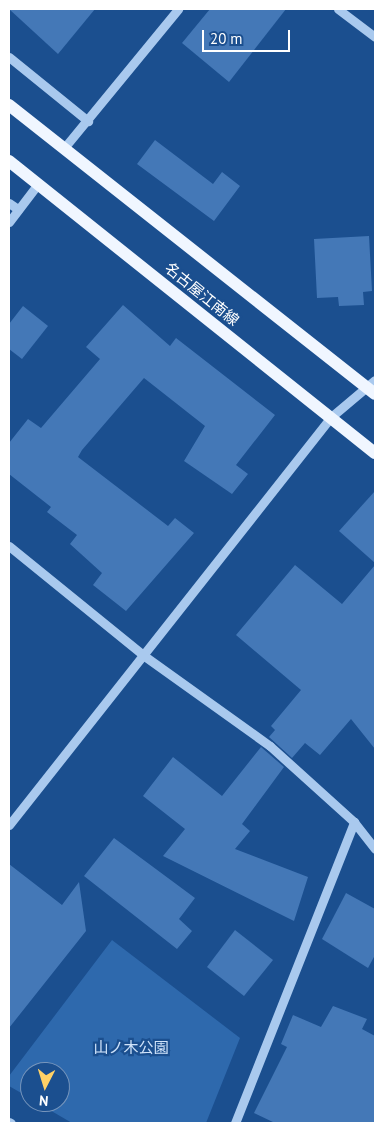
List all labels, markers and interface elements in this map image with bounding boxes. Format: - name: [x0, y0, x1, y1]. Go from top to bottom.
- scale bar: [204, 20, 292, 52]
- text: 20 m: [210, 29, 243, 48]
- street label: 名古屋江南線: [161, 259, 243, 329]
- park label: 山ノ木公園: [94, 1039, 168, 1057]
- north arrow: [20, 1062, 70, 1112]
- text: N: [38, 1092, 49, 1110]

